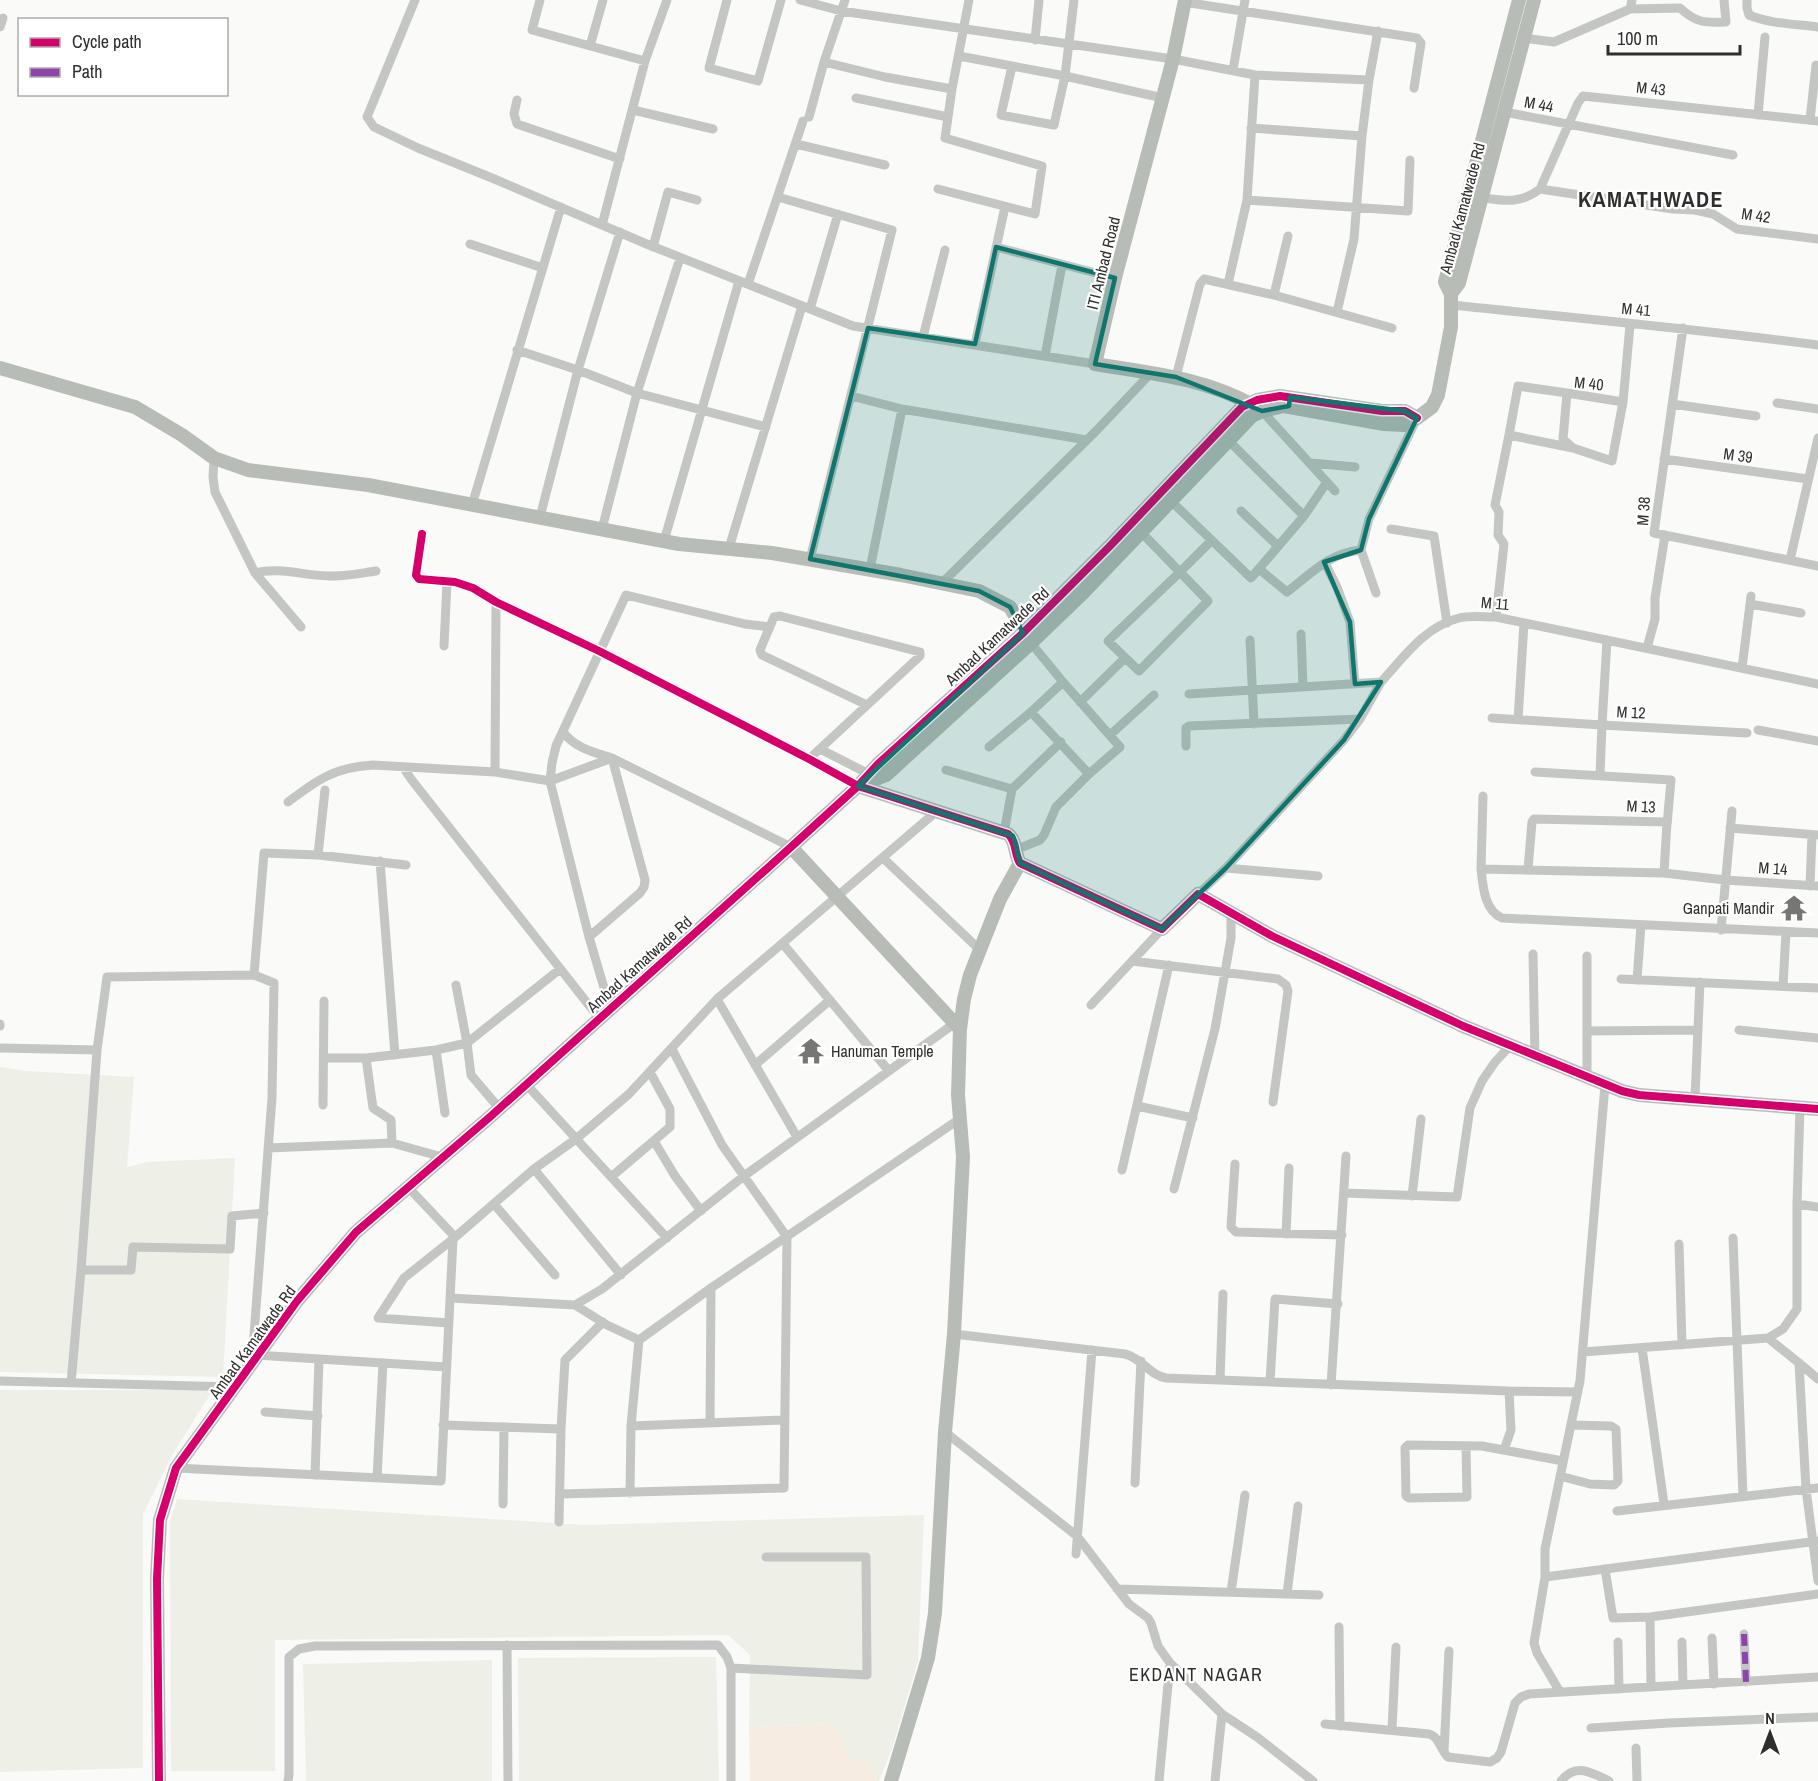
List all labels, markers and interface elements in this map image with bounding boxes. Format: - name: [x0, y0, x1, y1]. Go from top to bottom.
- legend: [18, 18, 228, 96]
- scale bar: [1608, 18, 1740, 56]
- text: 100 m: [1617, 26, 1658, 51]
- text: Cycle path: [72, 29, 142, 54]
- text: Path: [72, 59, 102, 84]
- street label: M 43: [1635, 76, 1667, 100]
- street label: M 44: [1523, 90, 1555, 118]
- street label: Ambad Kamatwade Rd: [1434, 140, 1490, 277]
- district label: KAMATHWADE: [1578, 184, 1724, 214]
- street label: M 42: [1740, 202, 1772, 228]
- street label: ITI Ambad Road: [1081, 214, 1125, 312]
- street label: M 41: [1621, 297, 1652, 321]
- street label: M 40: [1573, 371, 1605, 395]
- street label: M 39: [1722, 442, 1754, 468]
- street label: M 38: [1631, 496, 1655, 526]
- street label: Ambad Kamatwade Rd: [939, 582, 1054, 691]
- street label: M 11: [1480, 591, 1511, 615]
- street label: M 12: [1616, 700, 1646, 724]
- street label: M 13: [1626, 794, 1656, 818]
- street label: M 14: [1758, 856, 1788, 880]
- temple icon: Ganpati Mandir: [1779, 893, 1809, 923]
- place label: Ganpati Mandir: [1683, 897, 1775, 919]
- street label: Ambad Kamatwade Rd: [581, 911, 696, 1018]
- temple icon: Hanuman Temple: [796, 1036, 826, 1066]
- place label: Hanuman Temple: [831, 1040, 934, 1062]
- street label: Ambad Kamatwade Rd: [203, 1281, 301, 1404]
- district label: EKDANT NAGAR: [1129, 1662, 1263, 1687]
- north arrow: [1740, 1703, 1800, 1763]
- text: N: [1765, 1707, 1775, 1729]

